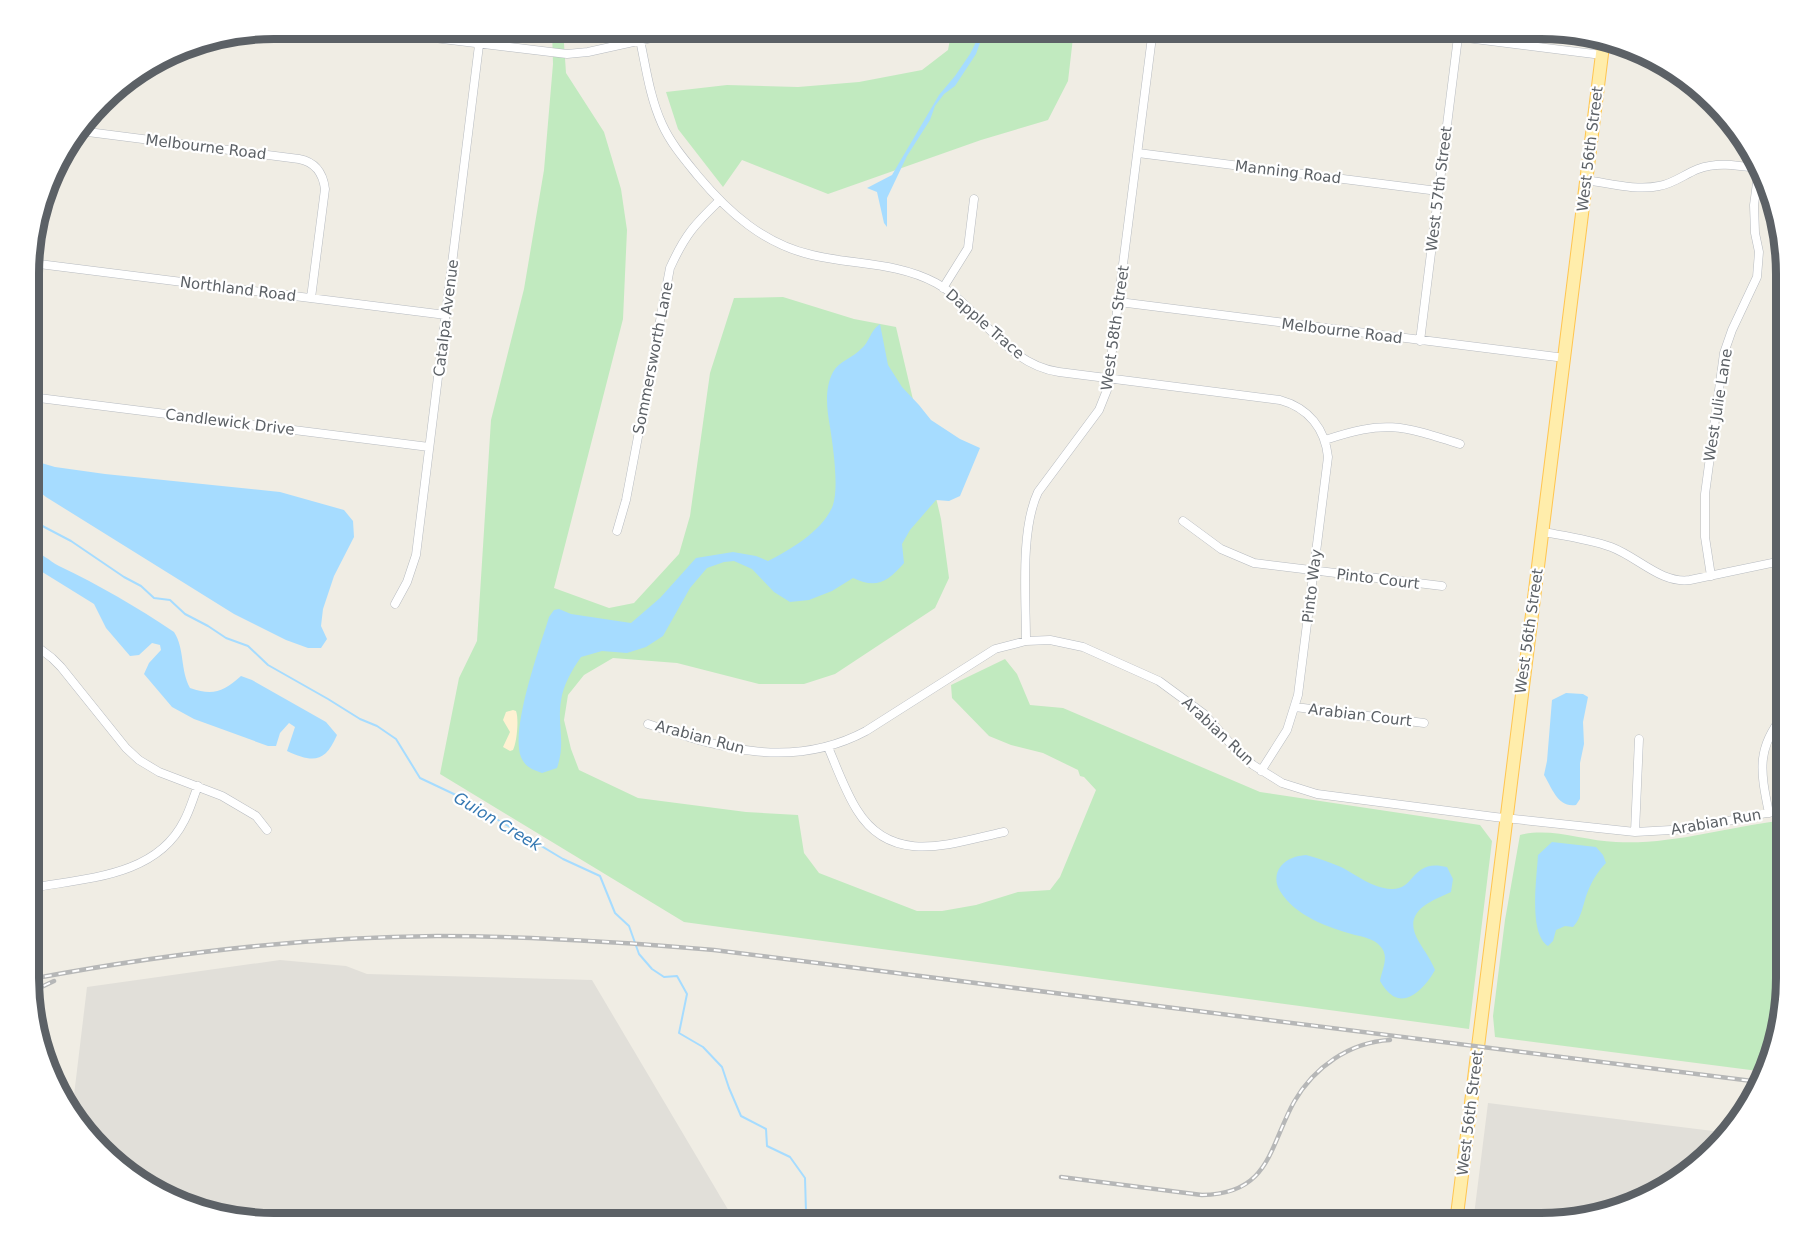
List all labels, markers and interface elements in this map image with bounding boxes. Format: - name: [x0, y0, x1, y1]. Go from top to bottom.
- street label: West 56th Street: [1573, 85, 1607, 213]
- street label: West 57th Street: [1422, 125, 1456, 253]
- street label: Melbourne Road: [145, 131, 267, 163]
- street label: Manning Road: [1234, 157, 1342, 187]
- street label: Catalpa Avenue: [430, 258, 462, 378]
- street label: West 58th Street: [1097, 264, 1133, 392]
- street label: Northland Road: [179, 273, 297, 305]
- street label: Sommersworth Lane: [629, 280, 677, 436]
- street label: Dapple Trace: [942, 285, 1028, 363]
- street label: Melbourne Road: [1281, 315, 1403, 347]
- street label: West Julie Lane: [1700, 347, 1736, 463]
- street label: Candlewick Drive: [164, 405, 296, 439]
- street label: Pinto Way: [1299, 548, 1325, 624]
- street label: Pinto Court: [1335, 565, 1421, 593]
- street label: West 56th Street: [1511, 567, 1547, 695]
- street label: Arabian Run: [1178, 693, 1258, 769]
- street label: Arabian Court: [1307, 700, 1413, 730]
- street label: Arabian Run: [653, 716, 747, 758]
- water label: Guion Creek: [451, 788, 546, 855]
- street label: Arabian Run: [1669, 805, 1763, 839]
- street label: West 56th Street: [1453, 1049, 1487, 1177]

